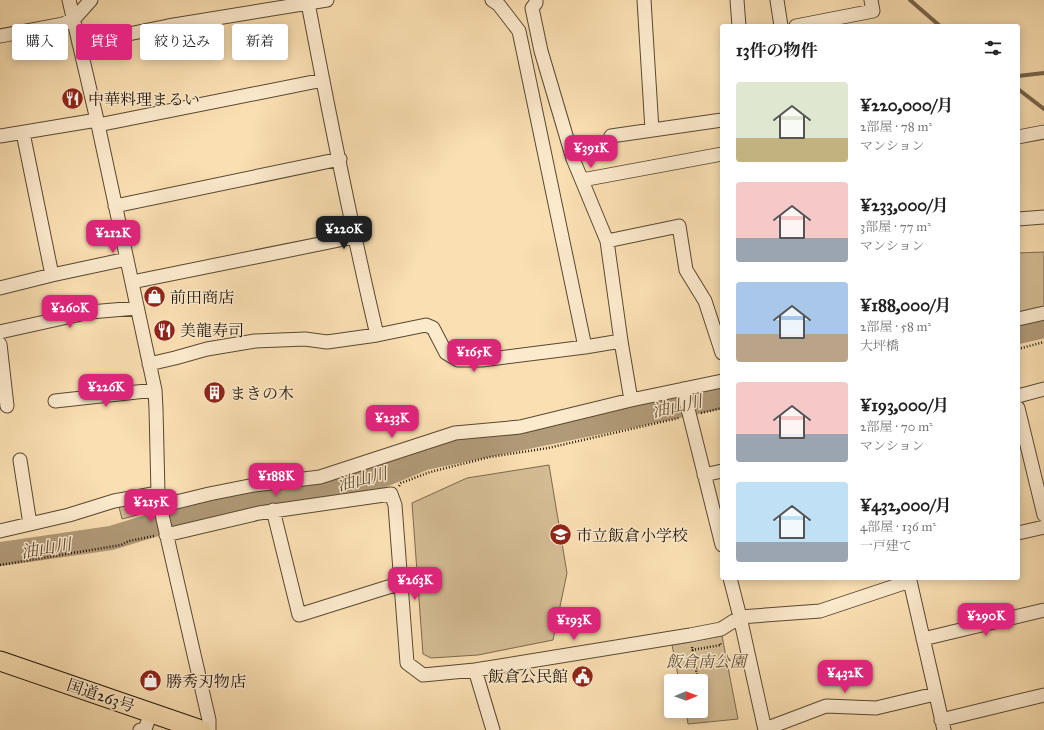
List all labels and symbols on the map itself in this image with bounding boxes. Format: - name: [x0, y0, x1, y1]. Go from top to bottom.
- restaurant icon: 中華料理まるい: [59, 86, 85, 112]
- place label: 中華料理まるい: [88, 90, 200, 109]
- pin: ¥391K: [563, 135, 619, 169]
- pin: ¥220K: [316, 216, 372, 250]
- pin: ¥212K: [85, 220, 141, 254]
- shop icon: 前田商店: [142, 284, 168, 310]
- place label: 前田商店: [170, 288, 234, 307]
- pin: ¥260K: [42, 295, 98, 329]
- restaurant icon: 美龍寿司: [151, 317, 177, 343]
- place label: 美龍寿司: [180, 321, 244, 340]
- pin: ¥165K: [446, 339, 502, 373]
- pin: ¥226K: [78, 374, 134, 408]
- building icon: まきの木: [202, 380, 228, 406]
- place label: まきの木: [230, 384, 294, 403]
- water label: 油山川: [650, 391, 706, 422]
- pin: ¥233K: [364, 405, 420, 439]
- pin: ¥188K: [248, 463, 304, 497]
- water label: 油山川: [335, 463, 391, 496]
- pin: ¥215K: [123, 489, 179, 523]
- school or university icon: 市立飯倉小学校: [547, 522, 573, 548]
- place label: 市立飯倉小学校: [576, 526, 688, 545]
- water label: 油山川: [19, 534, 75, 563]
- pin: ¥263K: [387, 567, 443, 601]
- pin: ¥290K: [958, 603, 1014, 637]
- pin: ¥193K: [546, 607, 602, 641]
- park label: 飯倉南公園: [666, 652, 749, 671]
- pin: ¥432K: [817, 660, 873, 694]
- public building icon: 飯倉公民館: [570, 663, 596, 689]
- place label: 飯倉公民館: [488, 667, 568, 686]
- shop icon: 勝秀刃物店: [138, 668, 164, 694]
- place label: 勝秀刃物店: [166, 672, 246, 691]
- north arrow: [664, 674, 708, 718]
- street label: 国道263号: [64, 675, 137, 716]

